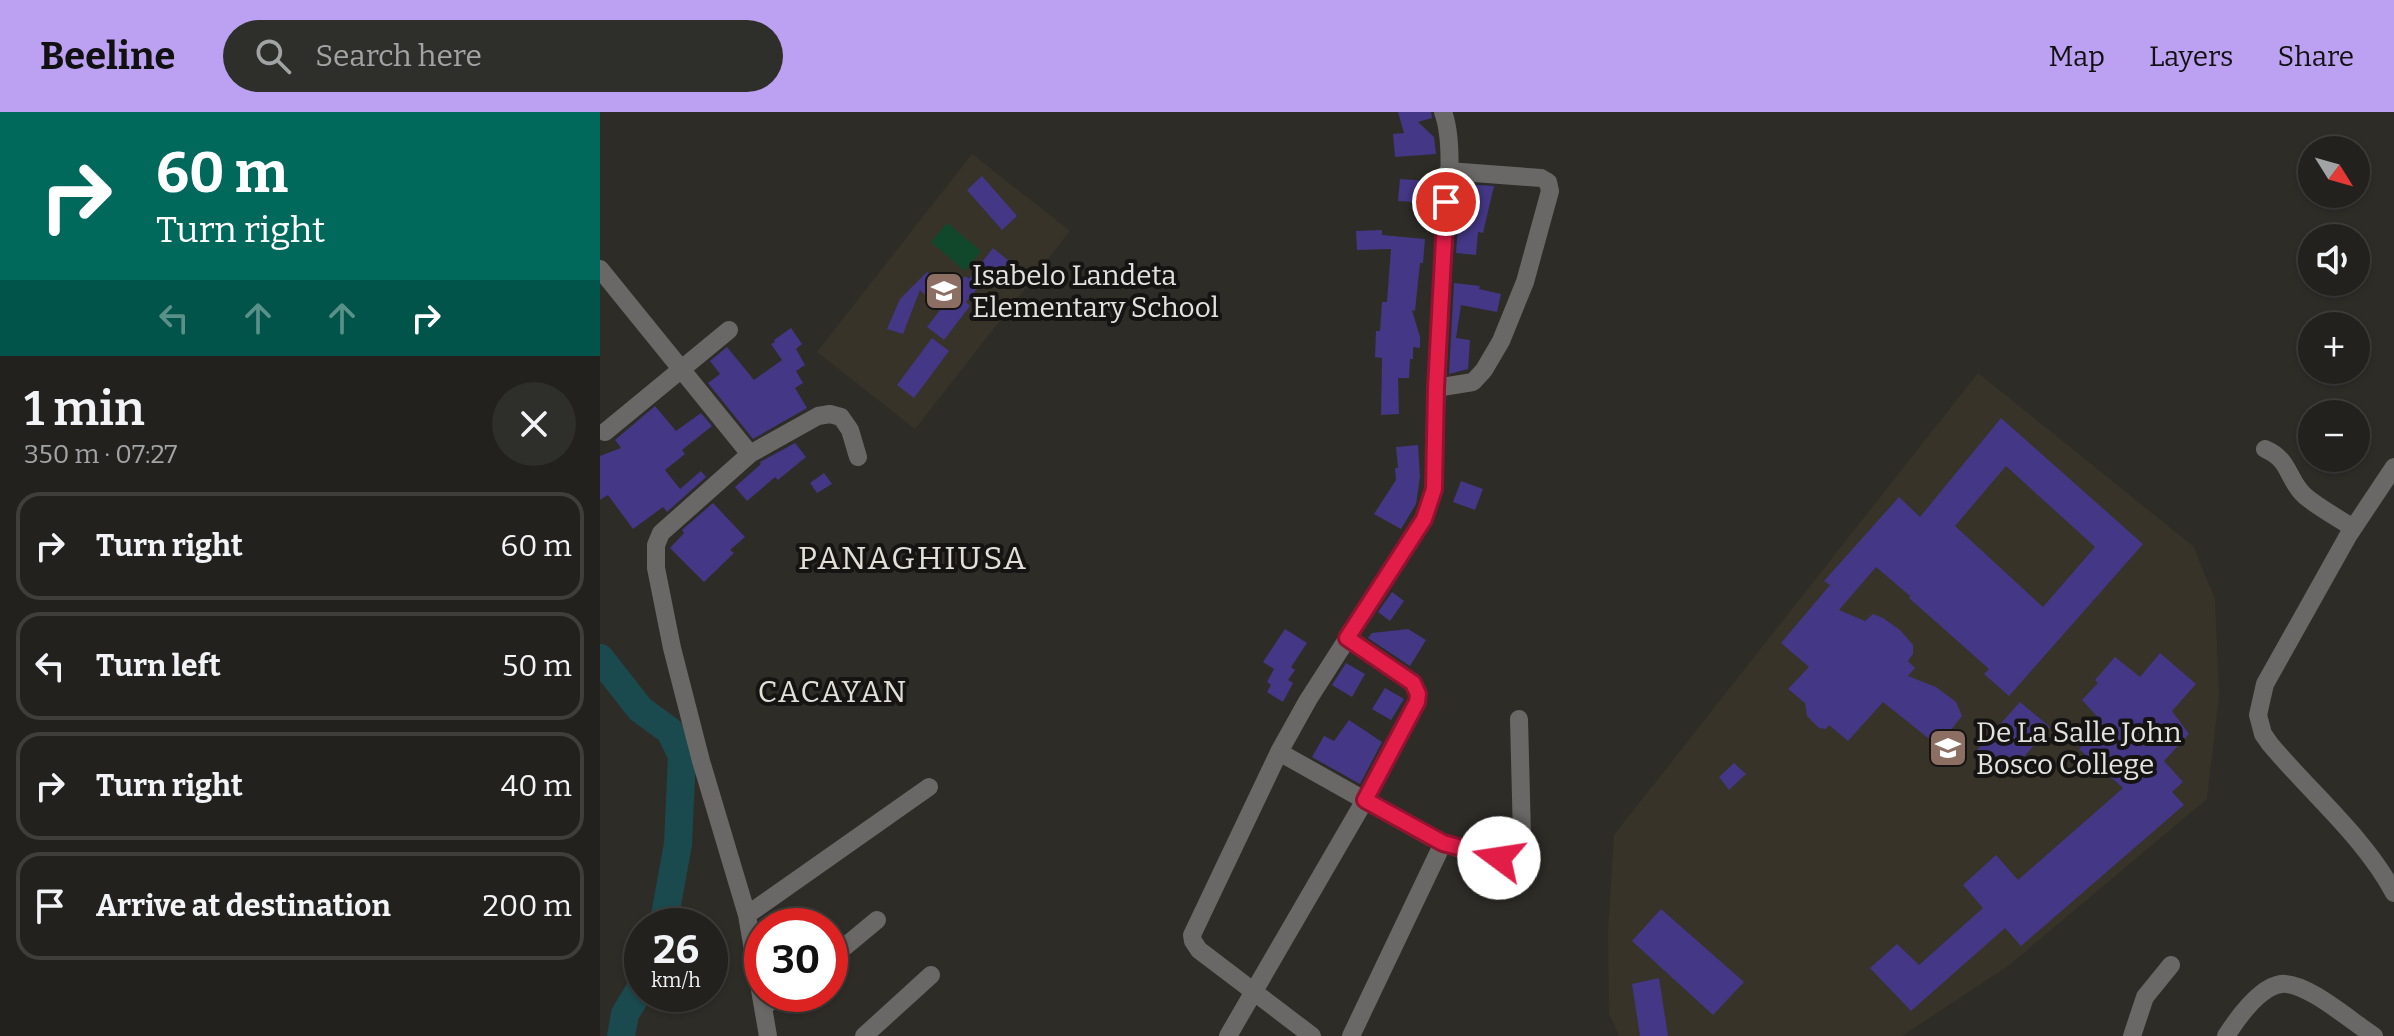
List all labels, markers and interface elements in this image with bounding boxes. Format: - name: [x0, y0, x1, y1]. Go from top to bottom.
- search box: [223, 20, 783, 92]
- text: Beeline: [40, 33, 175, 79]
- icon: search: [251, 34, 295, 78]
- text: Search here: [315, 38, 482, 74]
- text: Map: [2048, 40, 2105, 73]
- text: Layers: [2149, 40, 2233, 73]
- text: Share: [2277, 40, 2354, 73]
- north arrow: [2298, 136, 2370, 208]
- map controls: [2298, 136, 2370, 472]
- text: 60 m: [156, 140, 288, 207]
- icon: right: [24, 144, 128, 248]
- pin: [1412, 168, 1480, 236]
- icon: arrive: [1424, 180, 1468, 224]
- text: Turn right: [156, 208, 325, 252]
- button: sound: [2298, 224, 2370, 296]
- place label: Isabelo Landeta Elementary School: [972, 259, 1219, 324]
- school or university icon: Isabelo Landeta Elementary School: [923, 270, 965, 312]
- icon: left: [152, 296, 196, 340]
- icon: ahead: [236, 296, 280, 340]
- icon: ahead: [320, 296, 364, 340]
- icon: right: [404, 296, 448, 340]
- button: +: [2298, 312, 2370, 384]
- text: 1 min: [24, 380, 145, 438]
- button: close: [492, 382, 576, 466]
- button: −: [2298, 400, 2370, 472]
- text: 350 m · 07:27: [24, 439, 177, 470]
- icon: right: [28, 524, 72, 568]
- text: Turn right: [96, 528, 243, 564]
- text: 60 m: [501, 528, 572, 564]
- district label: PANAGHIUSA: [798, 539, 1028, 577]
- icon: left: [28, 644, 72, 688]
- text: Turn left: [96, 648, 221, 684]
- text: 50 m: [502, 648, 572, 684]
- district label: CACAYAN: [758, 674, 908, 710]
- place label: De La Salle John Bosco College: [1976, 716, 2182, 781]
- school or university icon: De La Salle John Bosco College: [1927, 727, 1969, 769]
- icon: right: [28, 764, 72, 808]
- text: Turn right: [96, 768, 243, 804]
- text: 40 m: [501, 768, 572, 804]
- position arrow: [1457, 816, 1541, 900]
- icon: arrive: [28, 884, 72, 928]
- text: Arrive at destination: [96, 888, 391, 924]
- text: 200 m: [483, 888, 572, 924]
- speed limit sign: 30: [744, 908, 848, 1012]
- text: 26: [653, 926, 699, 974]
- text: km/h: [651, 968, 701, 992]

